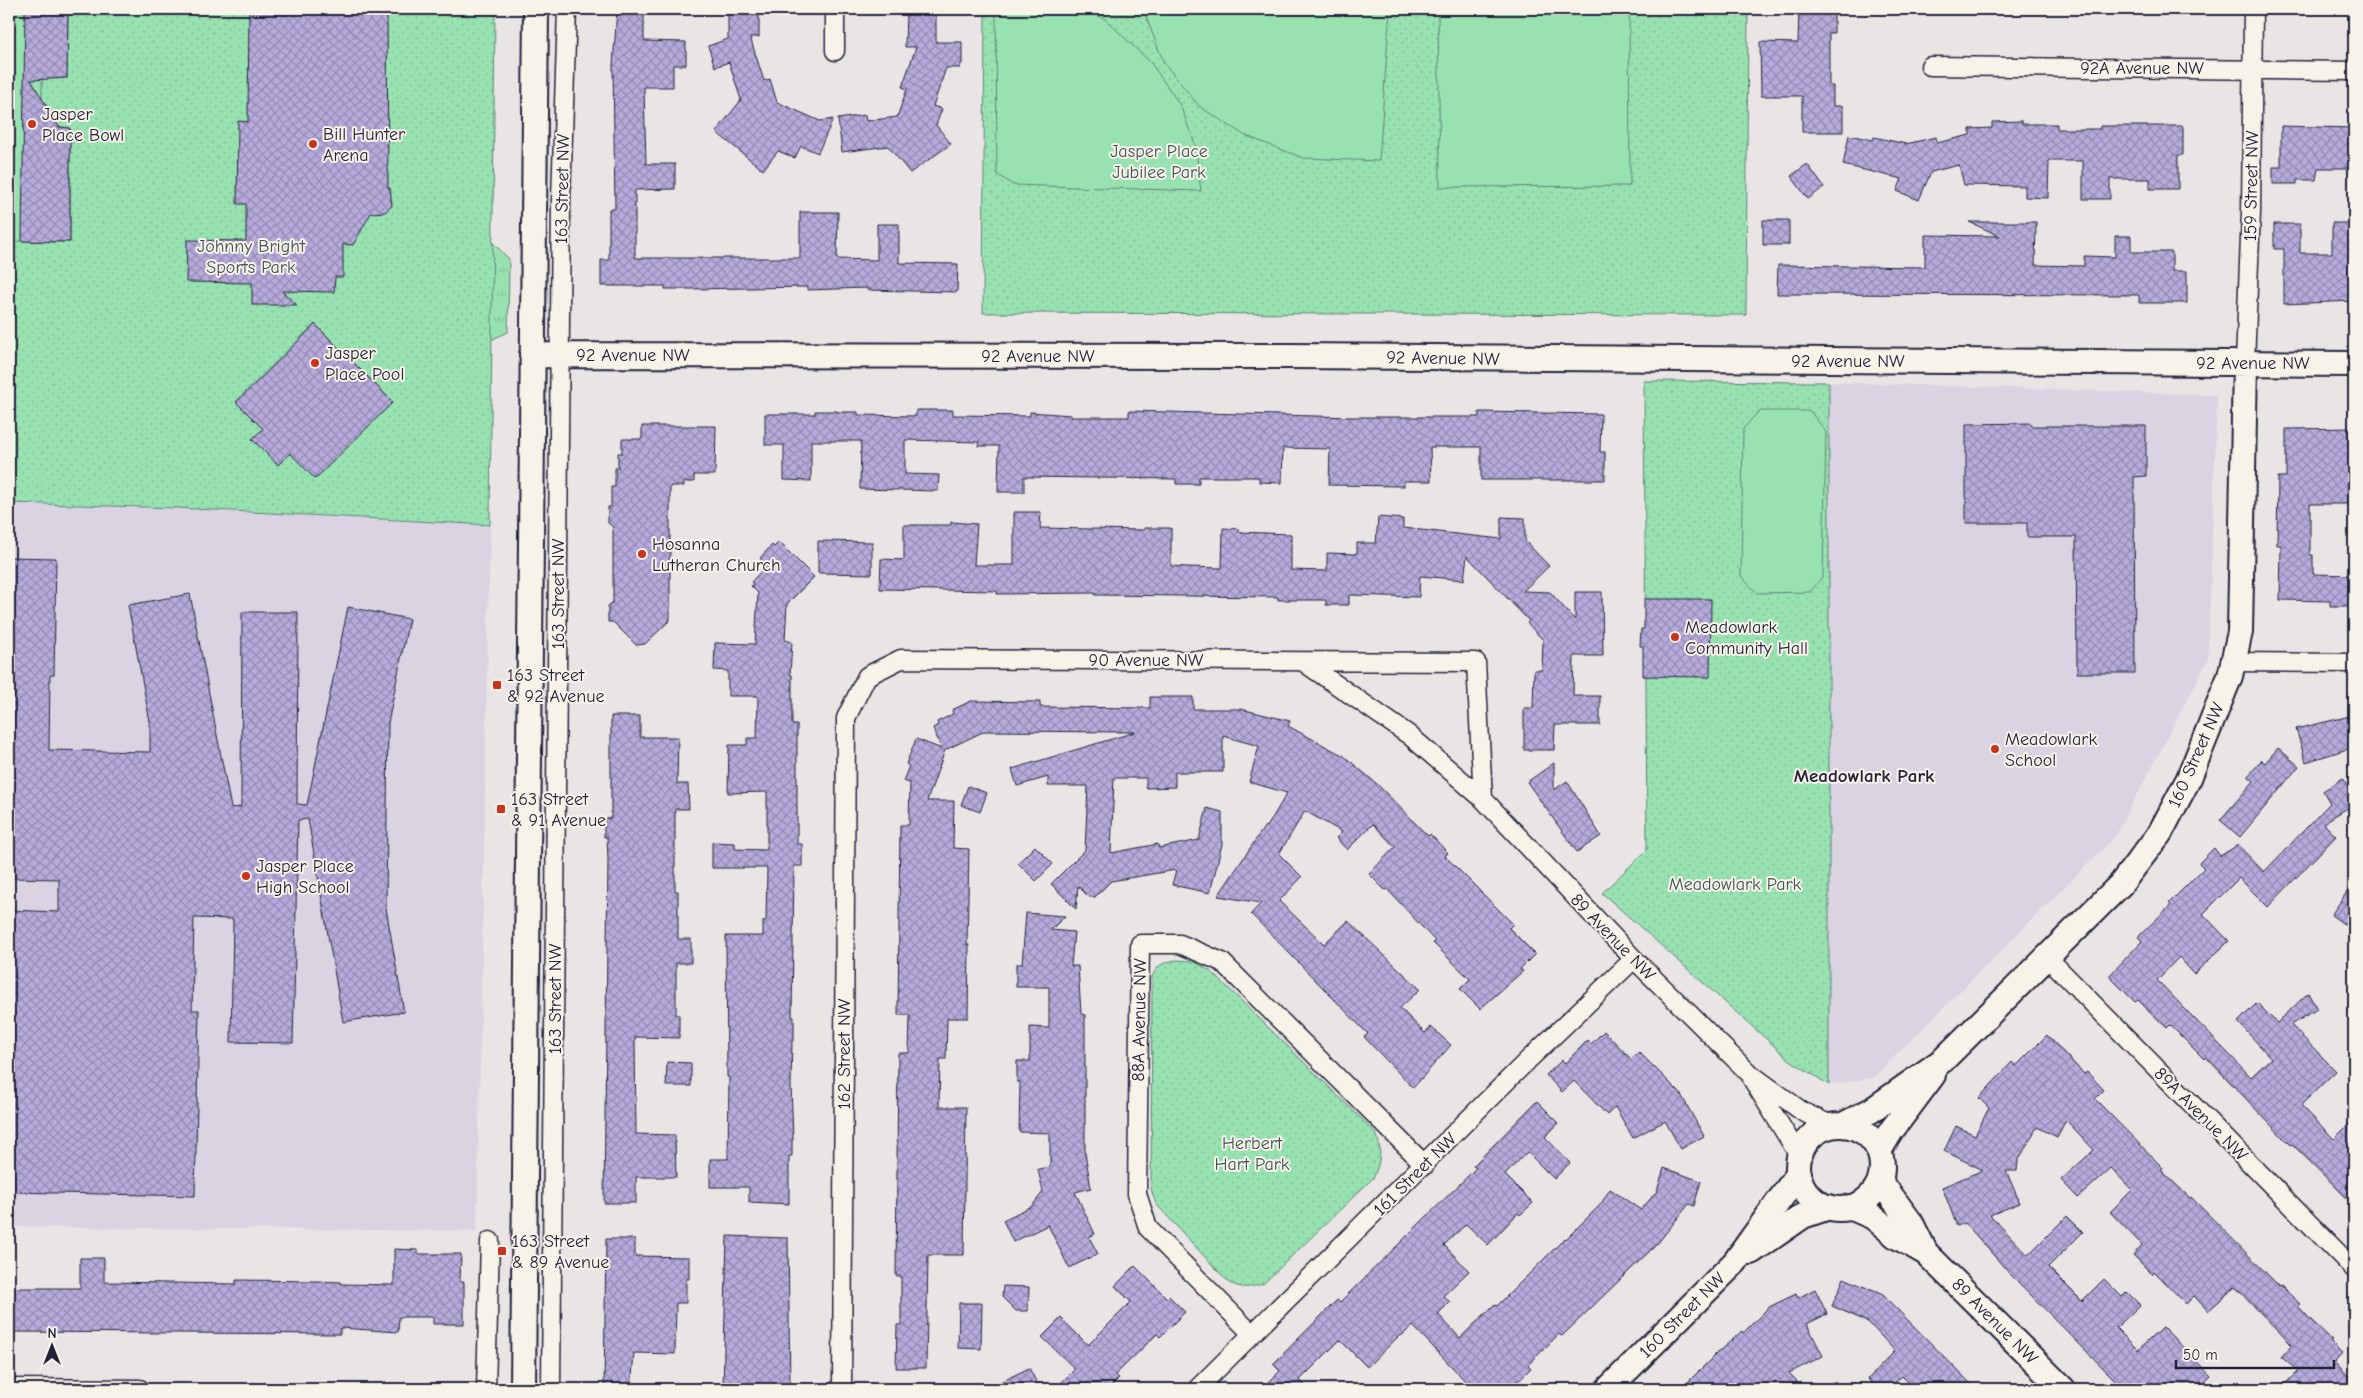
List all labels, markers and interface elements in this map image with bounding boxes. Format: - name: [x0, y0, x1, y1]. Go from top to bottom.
- street label: 92A Avenue NW: [2080, 58, 2204, 79]
- place label: Jasper Place Bowl: [42, 104, 124, 146]
- marker: Jasper Place Bowl: [26, 118, 38, 130]
- place label: Bill Hunter Arena: [323, 124, 406, 166]
- street label: 159 Street NW: [2240, 130, 2263, 242]
- street label: 163 Street NW: [551, 133, 574, 244]
- marker: Bill Hunter Arena: [307, 138, 319, 150]
- park label: Jasper Place Jubilee Park: [1110, 141, 1208, 183]
- park label: Johnny Bright Sports Park: [197, 236, 306, 278]
- place label: Jasper Place Pool: [325, 343, 404, 385]
- street label: 92 Avenue NW: [576, 345, 690, 366]
- street label: 92 Avenue NW: [981, 346, 1095, 367]
- street label: 92 Avenue NW: [1386, 347, 1500, 370]
- street label: 92 Avenue NW: [1791, 351, 1905, 372]
- street label: 92 Avenue NW: [2196, 353, 2310, 374]
- marker: Jasper Place Pool: [309, 357, 321, 369]
- place label: Hosanna Lutheran Church: [652, 534, 781, 576]
- street label: 163 Street NW: [548, 538, 569, 649]
- marker: Hosanna Lutheran Church: [636, 548, 648, 560]
- place label: Meadowlark Community Hall: [1685, 617, 1808, 659]
- marker: Meadowlark Community Hall: [1669, 631, 1681, 643]
- street label: 90 Avenue NW: [1089, 650, 1204, 671]
- place label: 163 Street & 92 Avenue: [507, 665, 604, 707]
- marker: 163 Street & 92 Avenue: [491, 679, 503, 691]
- street label: 160 Street NW: [2164, 699, 2229, 811]
- place label: Meadowlark School: [2005, 729, 2097, 771]
- marker: Meadowlark School: [1989, 743, 2001, 755]
- district label: Meadowlark Park: [1794, 765, 1935, 787]
- place label: 163 Street & 91 Avenue: [511, 789, 606, 831]
- marker: 163 Street & 91 Avenue: [495, 803, 507, 815]
- place label: Jasper Place High School: [256, 856, 354, 898]
- marker: Jasper Place High School: [240, 870, 252, 882]
- park label: Meadowlark Park: [1669, 874, 1802, 895]
- street label: 89 Avenue NW: [1566, 889, 1660, 986]
- street label: 163 Street NW: [545, 943, 566, 1054]
- street label: 88A Avenue NW: [1128, 958, 1151, 1082]
- street label: 162 Street NW: [834, 998, 855, 1109]
- street label: 89A Avenue NW: [2150, 1063, 2252, 1166]
- street label: 161 Street NW: [1370, 1128, 1461, 1220]
- park label: Herbert Hart Park: [1214, 1133, 1290, 1175]
- place label: 163 Street & 89 Avenue: [512, 1231, 609, 1273]
- marker: 163 Street & 89 Avenue: [496, 1245, 508, 1257]
- street label: 160 Street NW: [1635, 1268, 1730, 1363]
- street label: 89 Avenue NW: [1947, 1274, 2042, 1369]
- north arrow: [28, 1320, 78, 1370]
- text: N: [47, 1325, 57, 1342]
- scale bar: [2176, 1338, 2333, 1370]
- text: 50 m: [2183, 1346, 2218, 1364]

